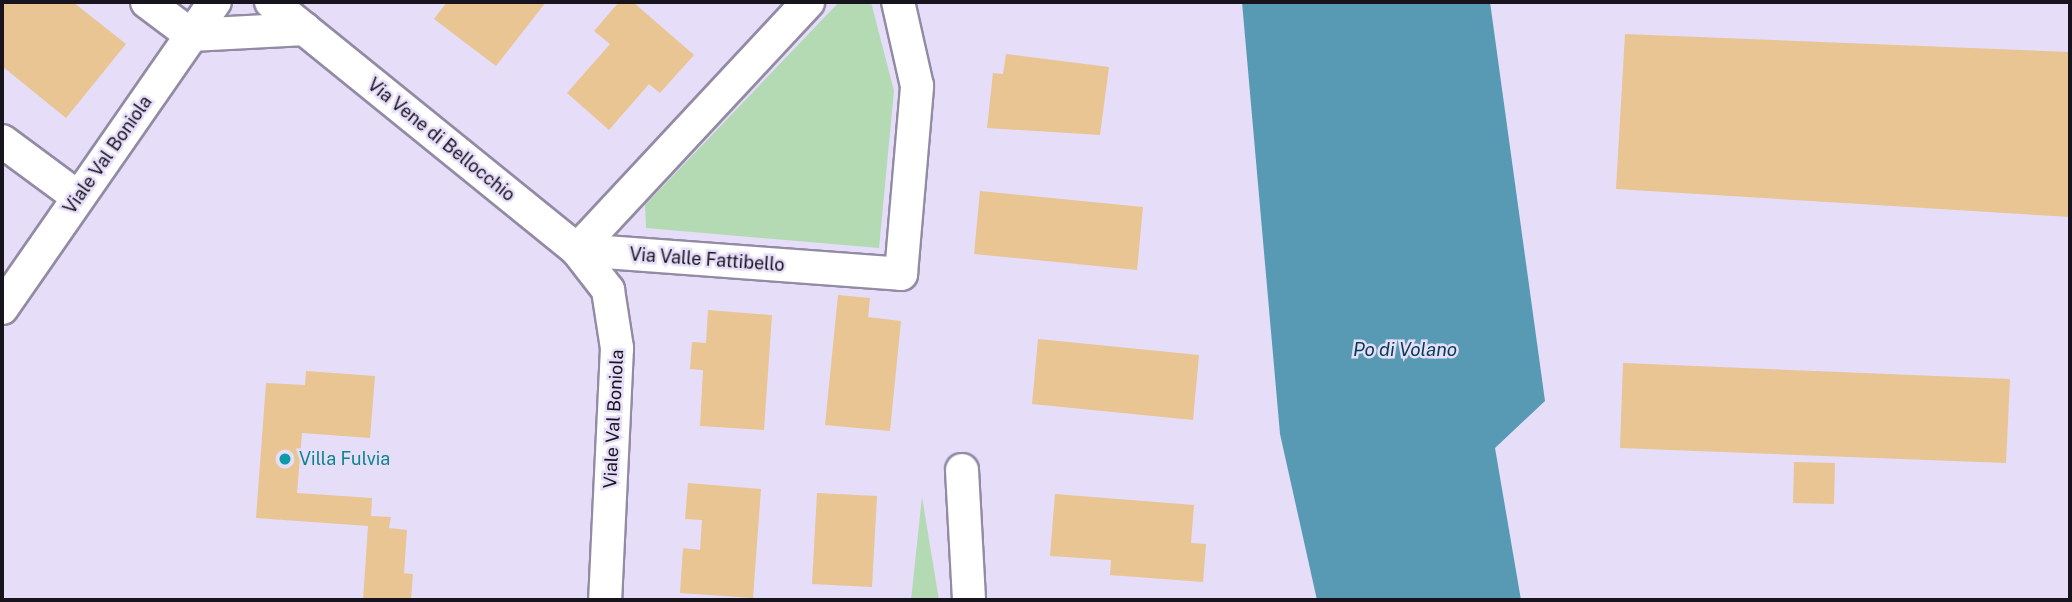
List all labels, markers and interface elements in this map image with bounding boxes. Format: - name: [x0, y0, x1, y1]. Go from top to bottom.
- street label: Via Vene di Bellocchio: [363, 74, 519, 206]
- street label: Viale Val Boniola: [59, 92, 157, 218]
- street label: Via Valle Fattibello: [628, 244, 786, 276]
- water label: Po di Volano: [1353, 339, 1457, 361]
- street label: Viale Val Boniola: [600, 349, 628, 489]
- place label: Villa Fulvia: [299, 448, 390, 470]
- marker: Villa Fulvia: [277, 451, 293, 467]

